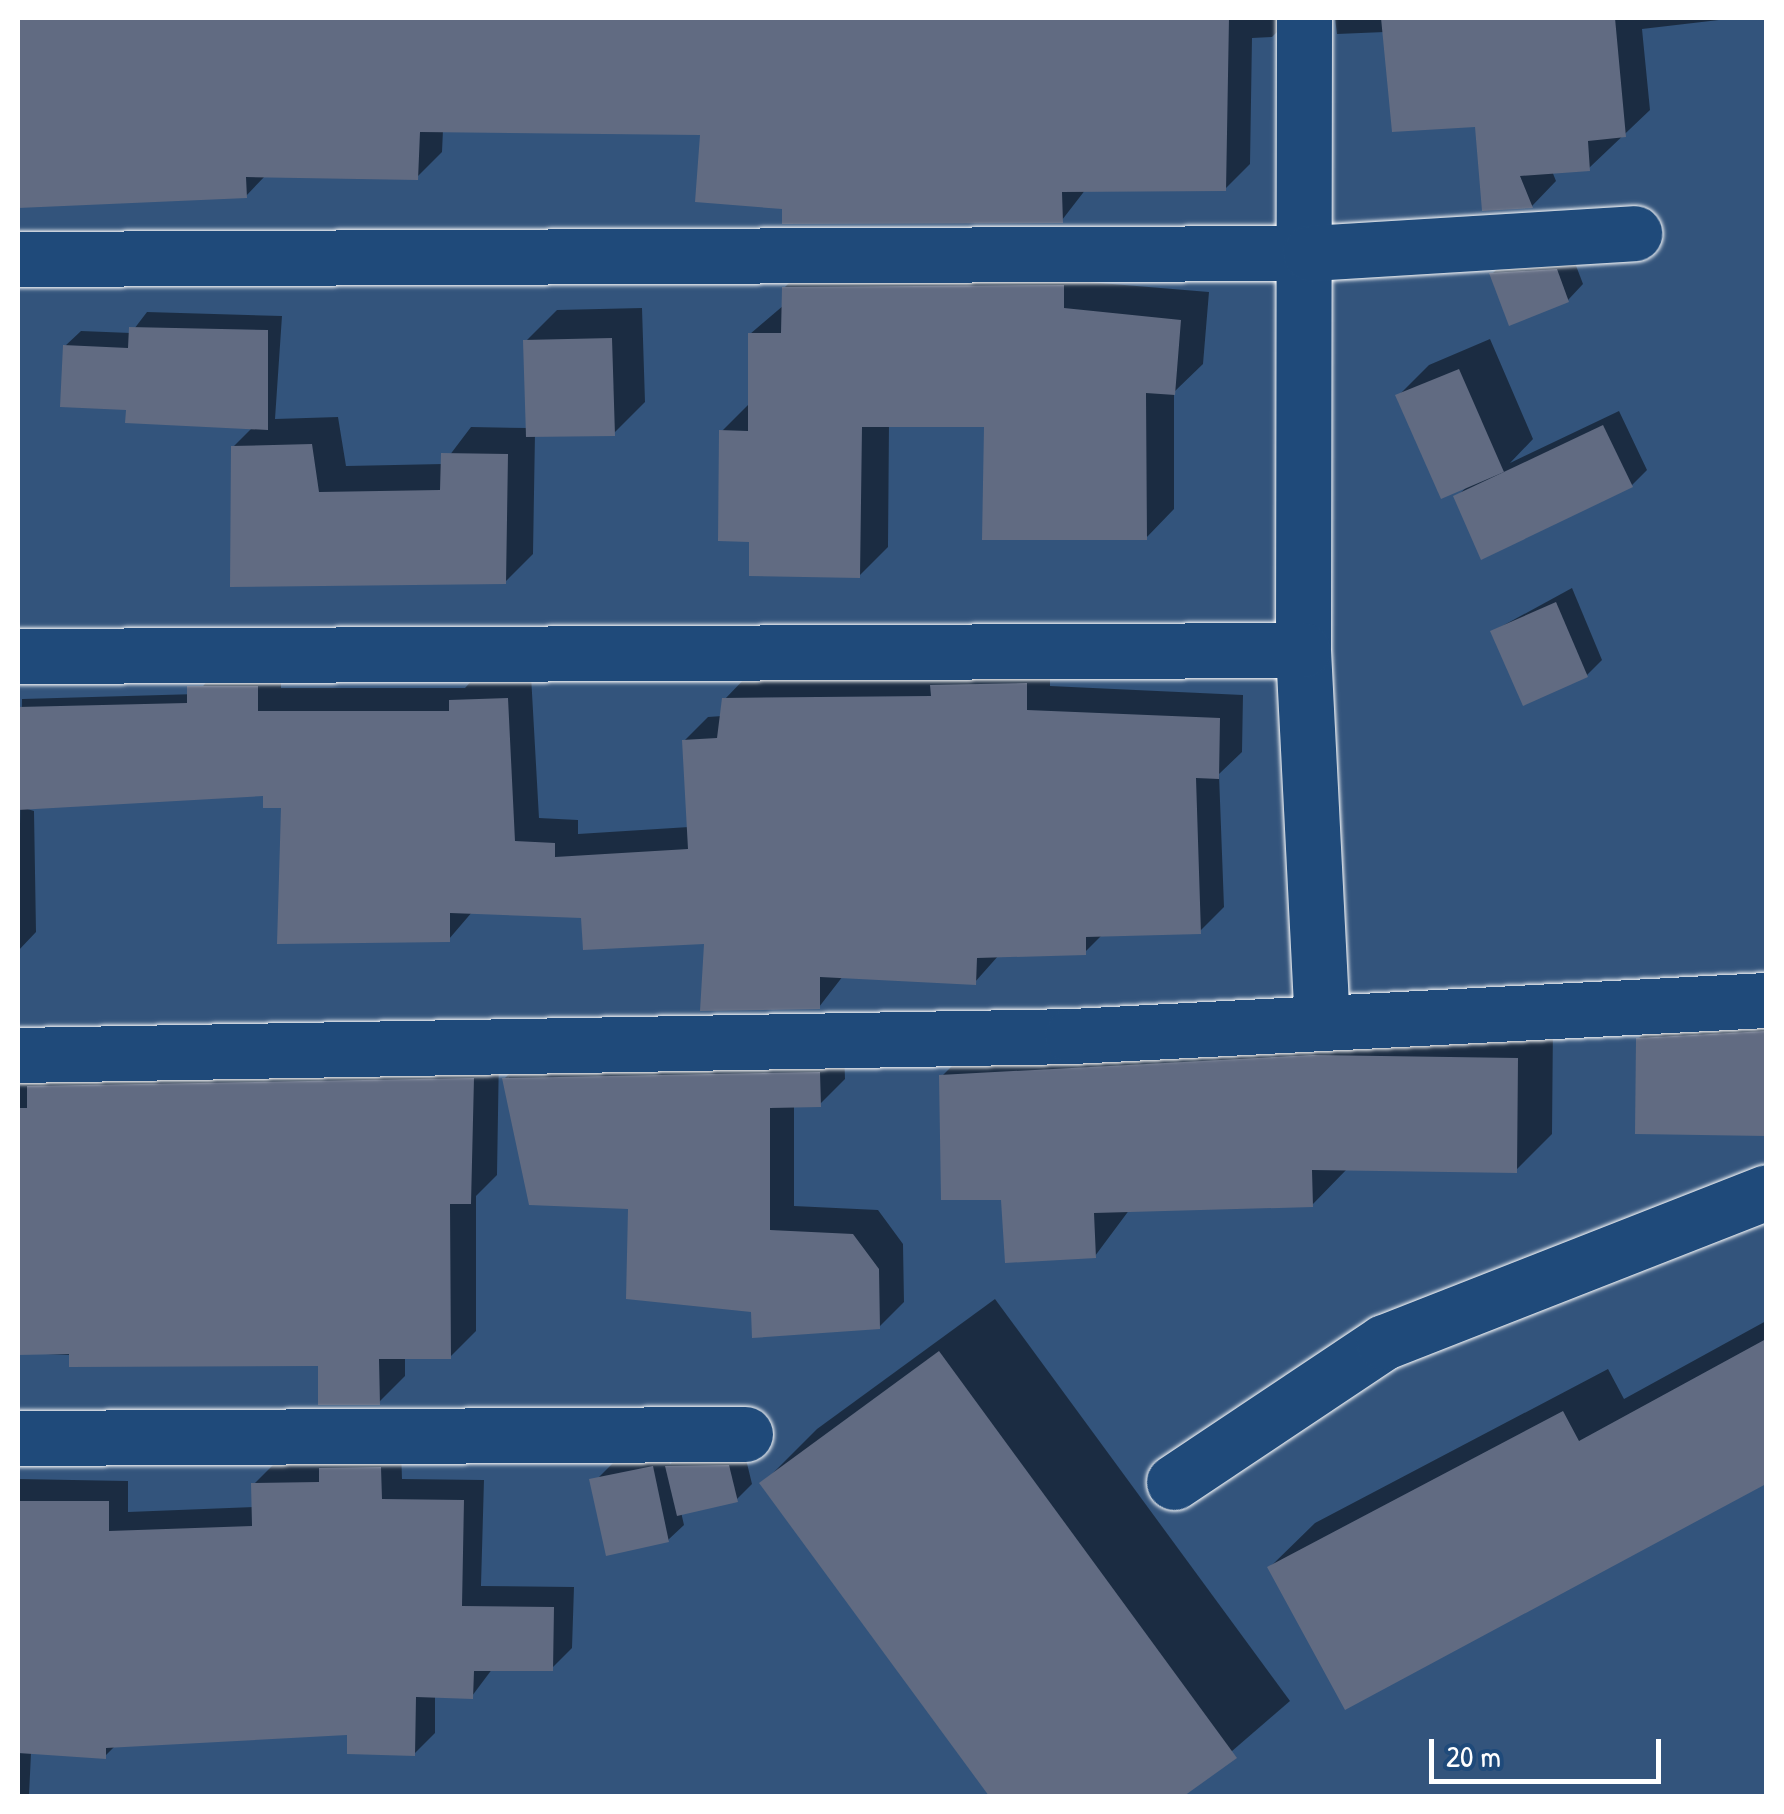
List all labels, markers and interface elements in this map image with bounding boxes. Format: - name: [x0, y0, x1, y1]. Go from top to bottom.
- scale bar: [1434, 1719, 1666, 1781]
- text: 20 m: [1446, 1736, 1501, 1776]

